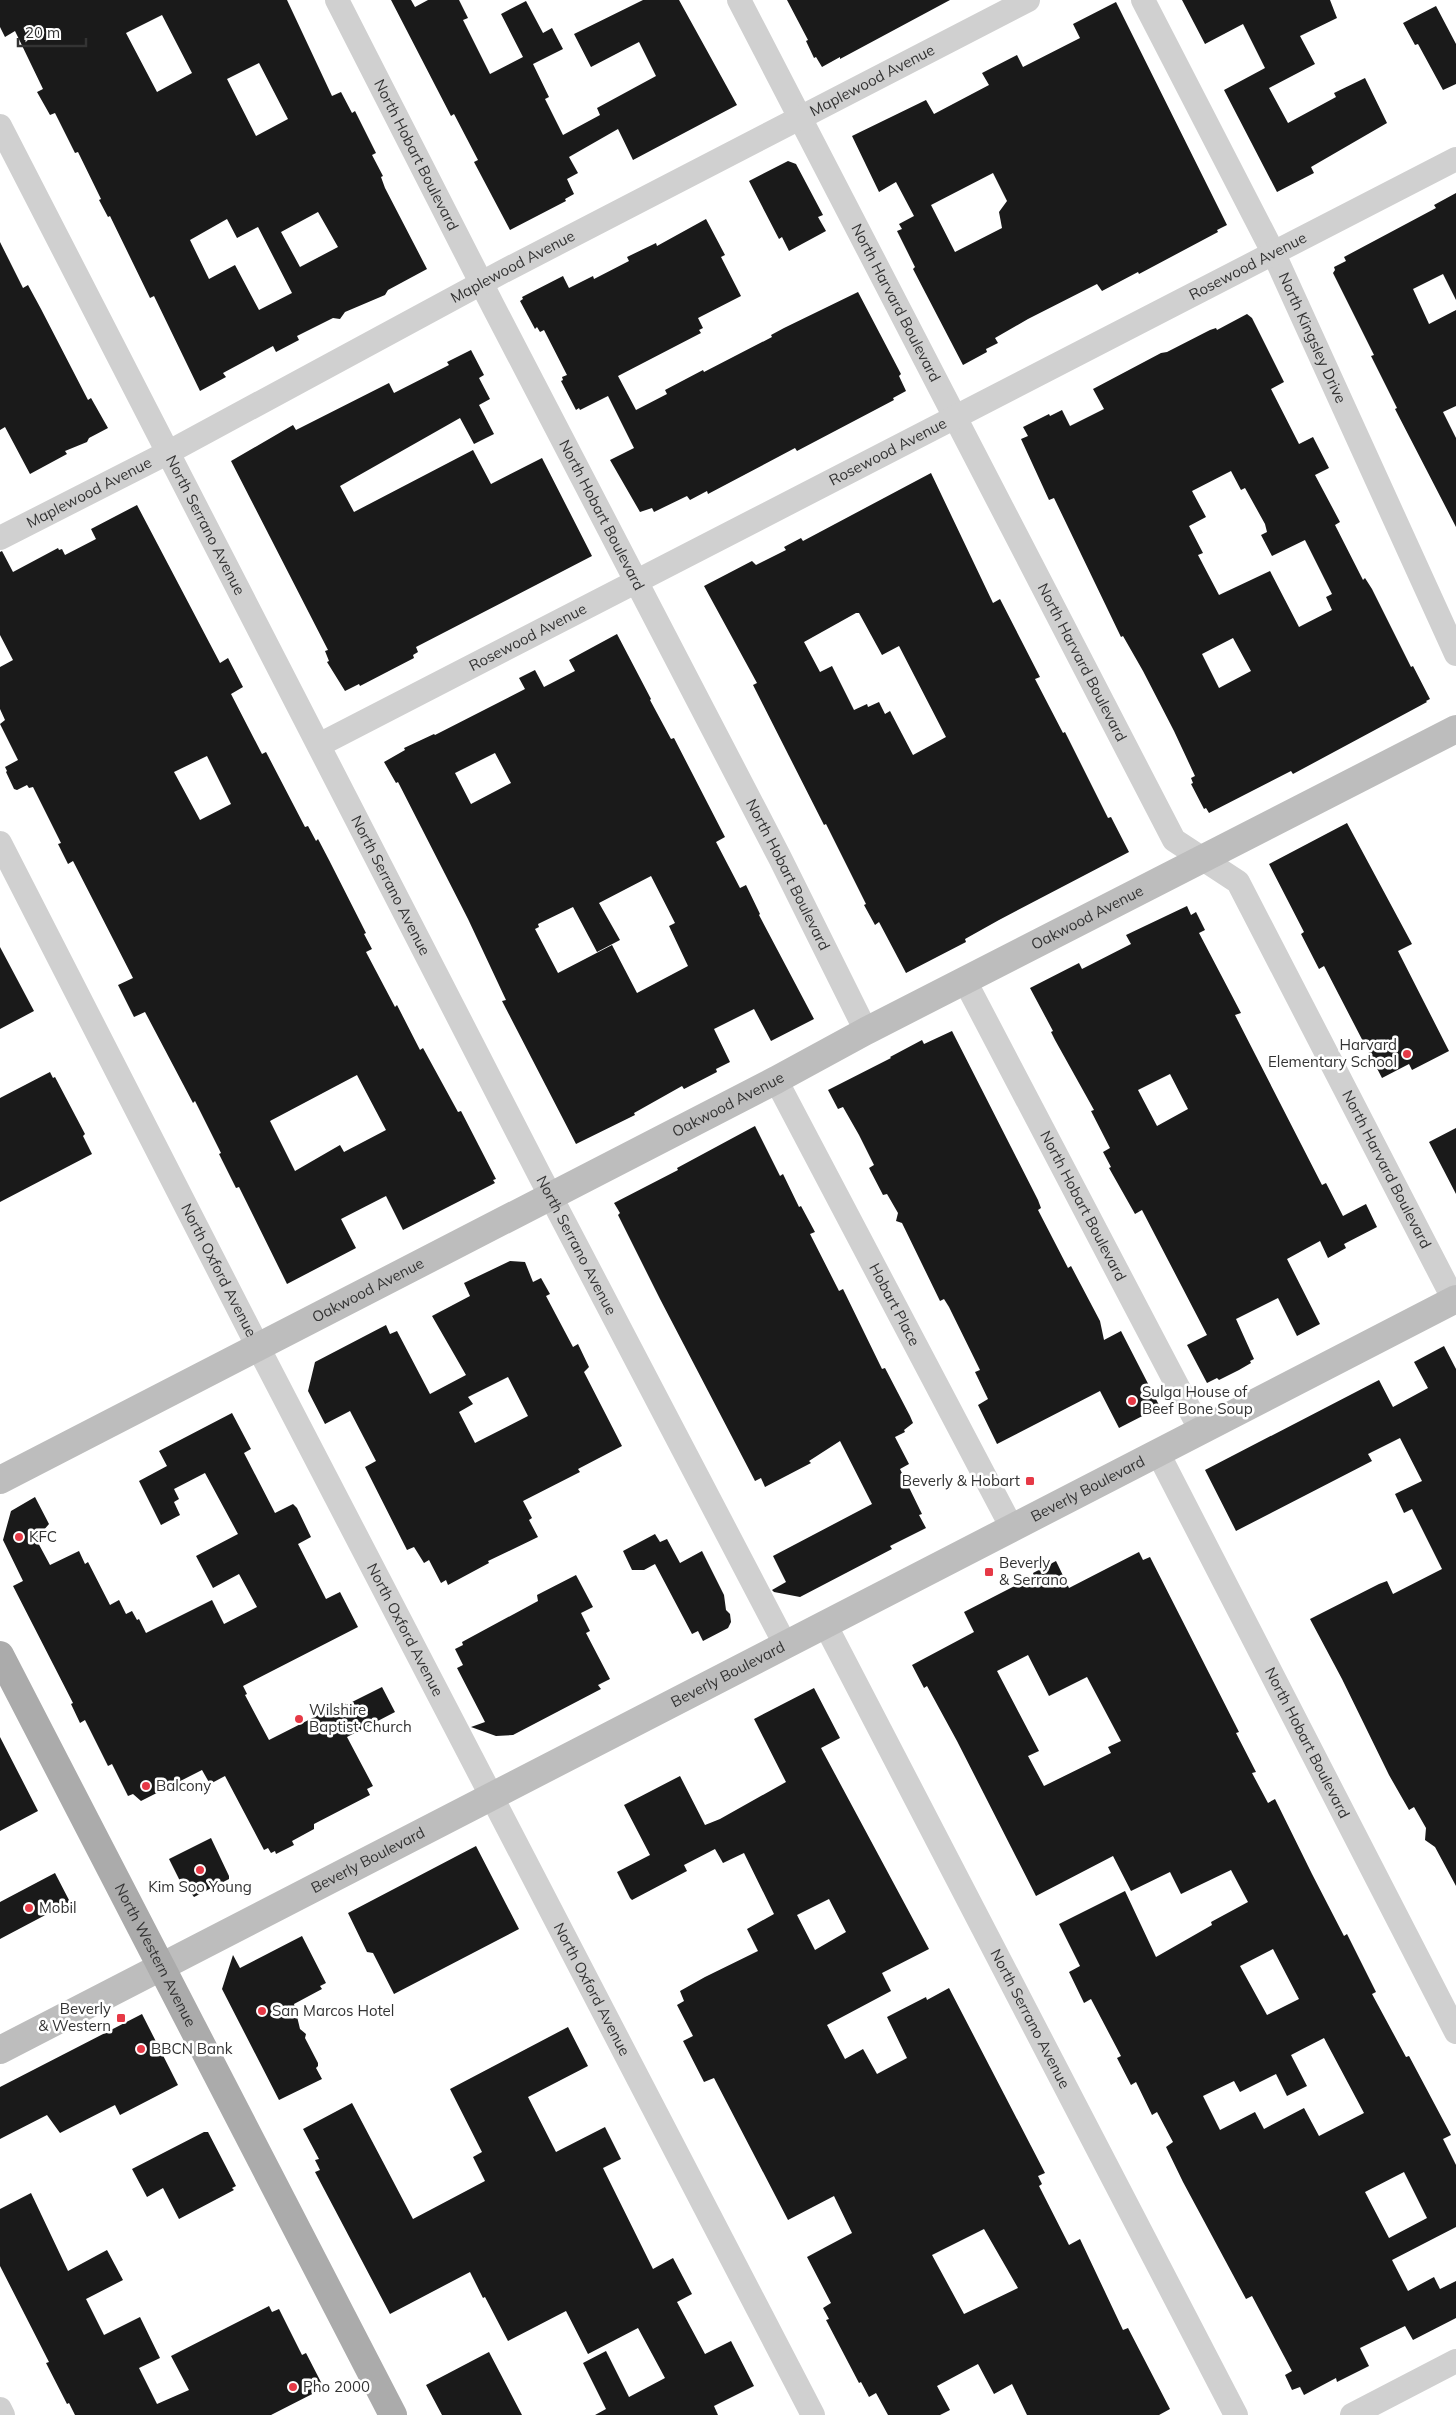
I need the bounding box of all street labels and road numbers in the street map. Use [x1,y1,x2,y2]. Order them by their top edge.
street label: Maplewood Avenue [806,40,938,120]
street label: North Hobart Boulevard [370,76,463,234]
street label: North Harvard Boulevard [847,220,945,385]
street label: Maplewood Avenue [447,226,578,307]
street label: Rosewood Avenue [1186,228,1310,304]
street label: North Kingsley Drive [1275,269,1351,406]
street label: Rosewood Avenue [826,413,950,489]
street label: North Hobart Boulevard [555,436,649,593]
street label: Maplewood Avenue [23,452,155,532]
street label: North Serrano Avenue [162,452,250,598]
street label: North Harvard Boulevard [1034,580,1131,745]
street label: Rosewood Avenue [466,599,590,675]
street label: North Hobart Boulevard [742,796,834,953]
street label: North Serrano Avenue [347,812,435,958]
street label: Oakwood Avenue [1028,881,1146,954]
street label: Oakwood Avenue [669,1068,787,1141]
street label: North Harvard Boulevard [1338,1087,1436,1251]
street label: North Hobart Boulevard [1036,1127,1131,1284]
street label: North Serrano Avenue [532,1172,621,1318]
street label: North Oxford Avenue [177,1200,261,1340]
street label: Oakwood Avenue [309,1253,427,1327]
street label: Hobart Place [865,1260,924,1349]
street label: Beverly Boulevard [1027,1451,1148,1526]
street label: North Oxford Avenue [363,1560,448,1699]
street label: Beverly Boulevard [668,1637,788,1711]
street label: North Hobart Boulevard [1261,1664,1354,1821]
street label: Beverly Boulevard [308,1823,428,1897]
street label: North Western Avenue [111,1880,201,2030]
street label: North Oxford Avenue [550,1919,635,2059]
street label: North Serrano Avenue [987,1946,1075,2092]

